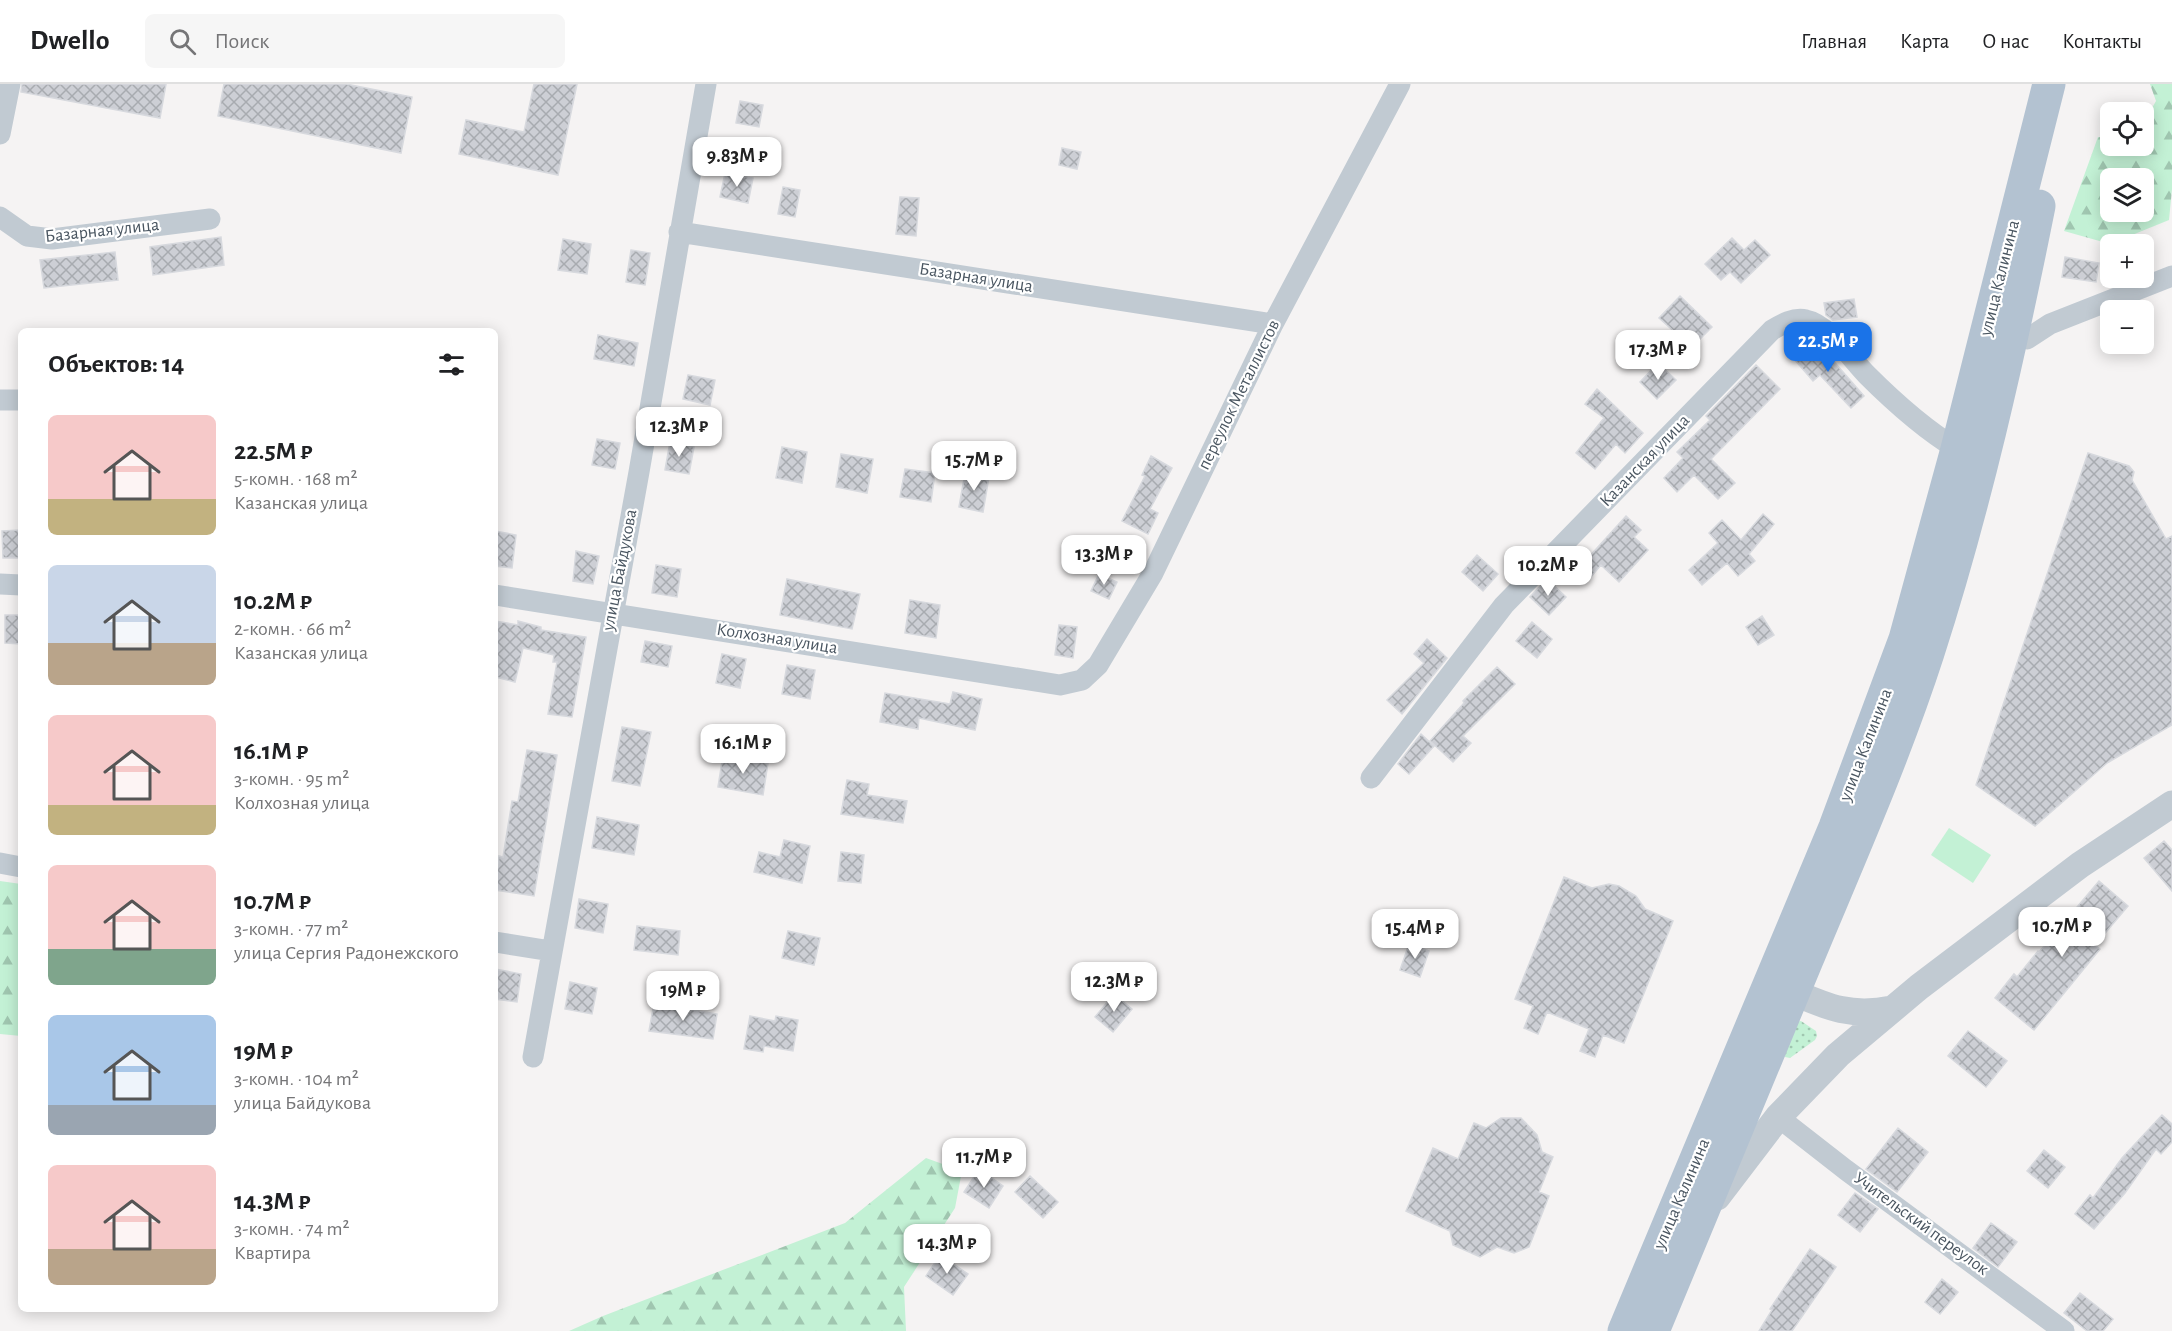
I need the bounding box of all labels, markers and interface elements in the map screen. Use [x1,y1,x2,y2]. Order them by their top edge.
search box [145,14,565,68]
icon: search [166,25,199,58]
text: Dwello [30,27,109,55]
text: Поиск [214,30,269,52]
text: Главная [1801,31,1867,52]
text: Карта [1900,31,1949,52]
text: О нас [1982,31,2029,52]
text: Контакты [2062,31,2142,52]
map controls [2100,102,2154,354]
button: locate [2100,102,2154,156]
pin: 9.83M ₽ [682,137,792,188]
text: 9.83M ₽ [706,146,768,166]
button: layers [2100,168,2154,222]
street label: Базарная улица [44,216,160,246]
street label: улица Калинина [1977,218,2023,339]
button: + [2100,234,2154,288]
street label: Базарная улица [918,260,1034,296]
button: − [2100,300,2154,354]
street label: переулок Металлистов [1195,317,1283,473]
pin: 22.5M ₽ [1773,322,1883,373]
pin: 17.3M ₽ [1603,330,1713,381]
text: 22.5M ₽ [1798,331,1858,351]
text: 17.3M ₽ [1629,339,1687,359]
icon: filters [435,348,468,381]
text: Объектов: 14 [48,351,184,377]
pin: 12.3M ₽ [624,407,734,458]
street label: Казанская улица [1597,411,1693,511]
text: 12.3M ₽ [650,416,708,436]
text: 22.5M ₽ [234,438,313,464]
icon: home [96,439,168,511]
pin: 15.7M ₽ [919,441,1029,492]
text: 15.7M ₽ [945,450,1003,470]
text: 5-комн. · 168 m² [234,469,357,489]
text: Казанская улица [234,493,368,513]
street label: улица Байдукова [599,508,641,633]
pin: 13.3M ₽ [1049,535,1159,586]
text: 13.3M ₽ [1075,544,1133,564]
pin: 10.2M ₽ [1493,546,1603,597]
text: 10.2M ₽ [1518,555,1578,575]
text: 10.2M ₽ [234,588,312,614]
icon: home [96,589,168,661]
text: 2-комн. · 66 m² [234,619,351,639]
street label: Колхозная улица [715,621,839,657]
text: Казанская улица [234,643,368,663]
street label: улица Калинина [1836,686,1896,805]
pin: 16.1M ₽ [688,724,798,775]
text: 16.1M ₽ [715,733,771,753]
text: 16.1M ₽ [234,738,308,764]
icon: home [96,739,168,811]
text: 3-комн. · 95 m² [234,769,349,789]
text: Колхозная улица [234,793,370,813]
text: 10.7M ₽ [234,888,311,914]
icon: home [96,889,168,961]
pin: 10.7M ₽ [2007,907,2117,958]
pin: 15.4M ₽ [1360,909,1470,960]
text: 10.7M ₽ [2032,916,2092,936]
text: 15.4M ₽ [1386,918,1444,938]
text: 3-комн. · 77 m² [234,919,348,939]
text: улица Сергия Радонежского [234,943,459,963]
pin: 12.3M ₽ [1059,962,1169,1013]
pin: 19M ₽ [641,971,725,1022]
text: 12.3M ₽ [1085,971,1143,991]
text: 19M ₽ [660,980,706,1000]
text: 19M ₽ [234,1038,293,1064]
icon: home [96,1039,168,1111]
text: 3-комн. · 104 m² [234,1069,359,1089]
text: улица Байдукова [234,1093,371,1113]
street label: улица Калинина [1650,1136,1713,1253]
pin: 11.7M ₽ [929,1138,1039,1189]
text: 11.7M ₽ [956,1147,1012,1167]
street label: Учительский переулок [1850,1169,1992,1279]
text: 14.3M ₽ [234,1188,310,1214]
icon: home [96,1189,168,1261]
text: 3-комн. · 74 m² [234,1219,350,1239]
pin: 14.3M ₽ [892,1224,1002,1275]
text: 14.3M ₽ [918,1233,976,1253]
text: Квартира [234,1243,311,1263]

